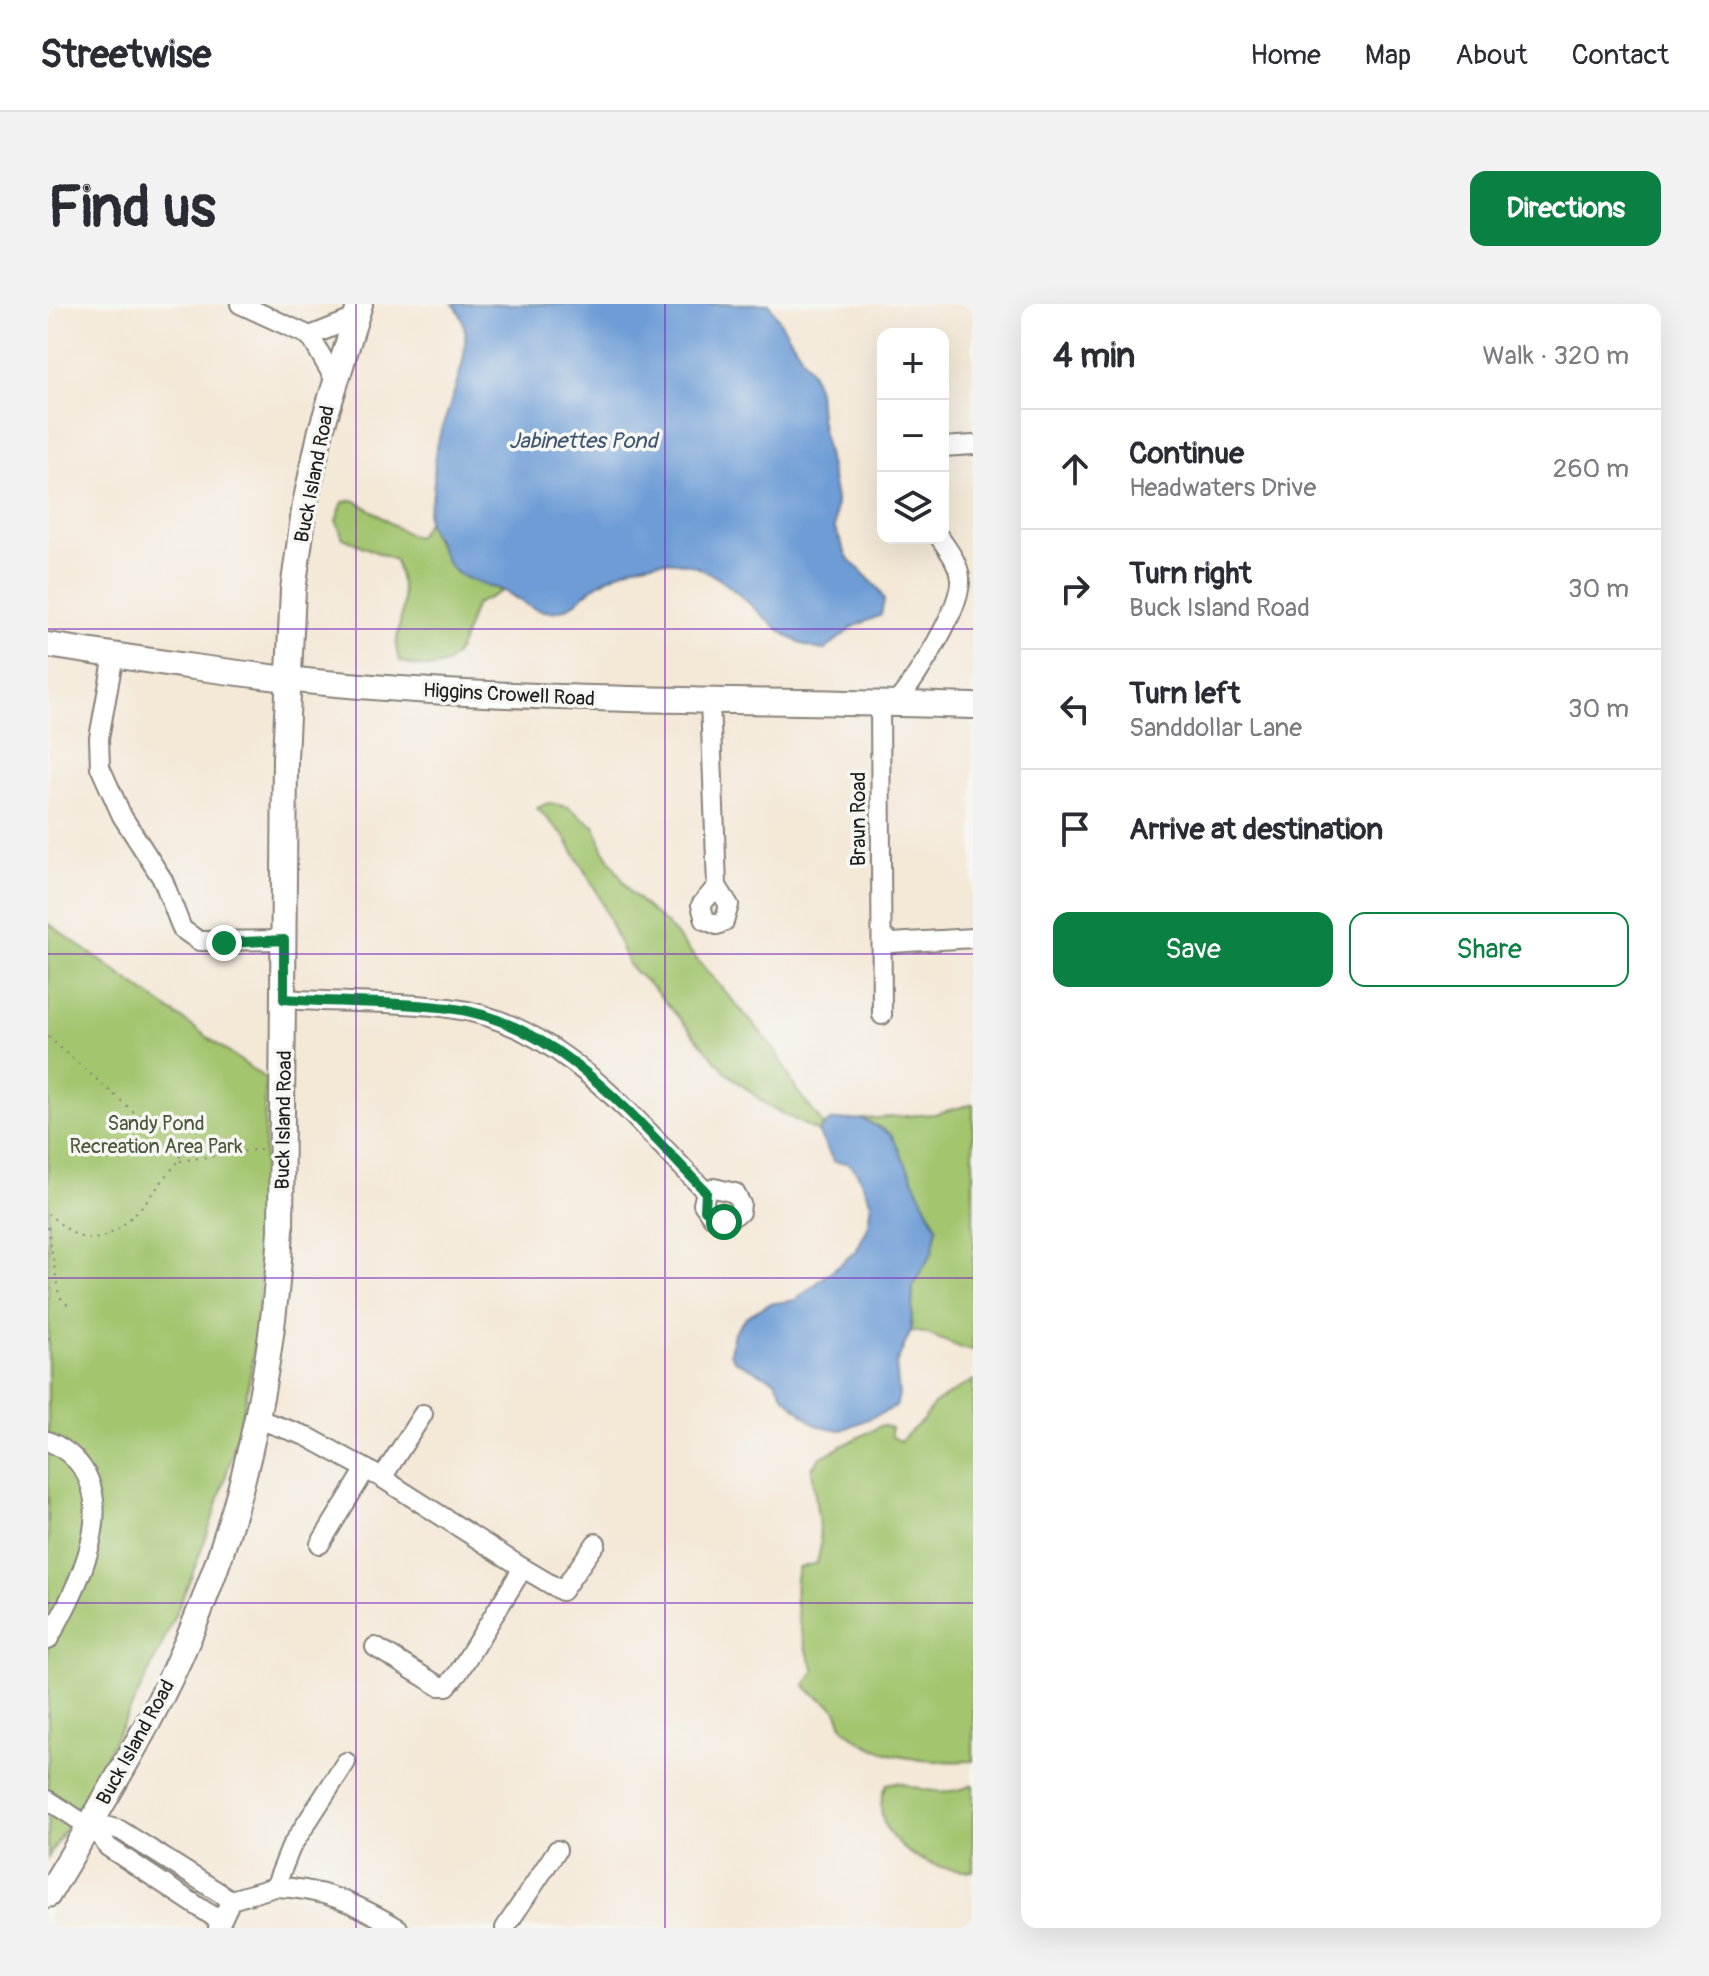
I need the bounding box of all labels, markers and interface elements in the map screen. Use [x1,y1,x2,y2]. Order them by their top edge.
text: Streetwise [40,31,211,79]
text: Home [1250,38,1321,73]
text: Map [1365,38,1411,73]
text: About [1455,38,1528,73]
text: Contact [1572,38,1669,73]
button: Directions [1470,171,1661,246]
text: Find us [48,174,216,243]
map controls [877,328,949,544]
button: + [877,328,949,400]
text: 4 min [1053,335,1135,378]
text: Walk · 320 m [1482,340,1629,372]
button: − [877,400,949,472]
street label: Buck Island Road [289,403,340,545]
water label: Jabinettes Pond [509,427,661,455]
text: Continue [1129,435,1244,472]
icon: ahead [1053,447,1097,491]
text: 260 m [1553,453,1629,485]
button: layers [877,472,949,544]
text: Headwaters Drive [1129,472,1316,504]
text: Turn right [1129,555,1252,592]
icon: right [1053,567,1097,611]
text: 30 m [1568,573,1629,605]
text: Buck Island Road [1129,592,1310,624]
text: Turn left [1129,675,1240,712]
street label: Higgins Crowell Road [422,678,596,711]
icon: left [1053,687,1097,731]
text: 30 m [1568,693,1629,725]
text: Sanddollar Lane [1129,712,1302,744]
street label: Braun Road [846,772,871,866]
icon: arrive [1053,807,1097,851]
text: Arrive at destination [1129,811,1383,848]
button: Save [1053,912,1333,987]
button: Share [1349,912,1629,987]
route end [206,925,242,961]
street label: Buck Island Road [270,1050,297,1190]
park label: Sandy Pond Recreation Area Park [70,1111,243,1159]
route start [706,1204,742,1240]
street label: Buck Island Road [91,1675,180,1809]

